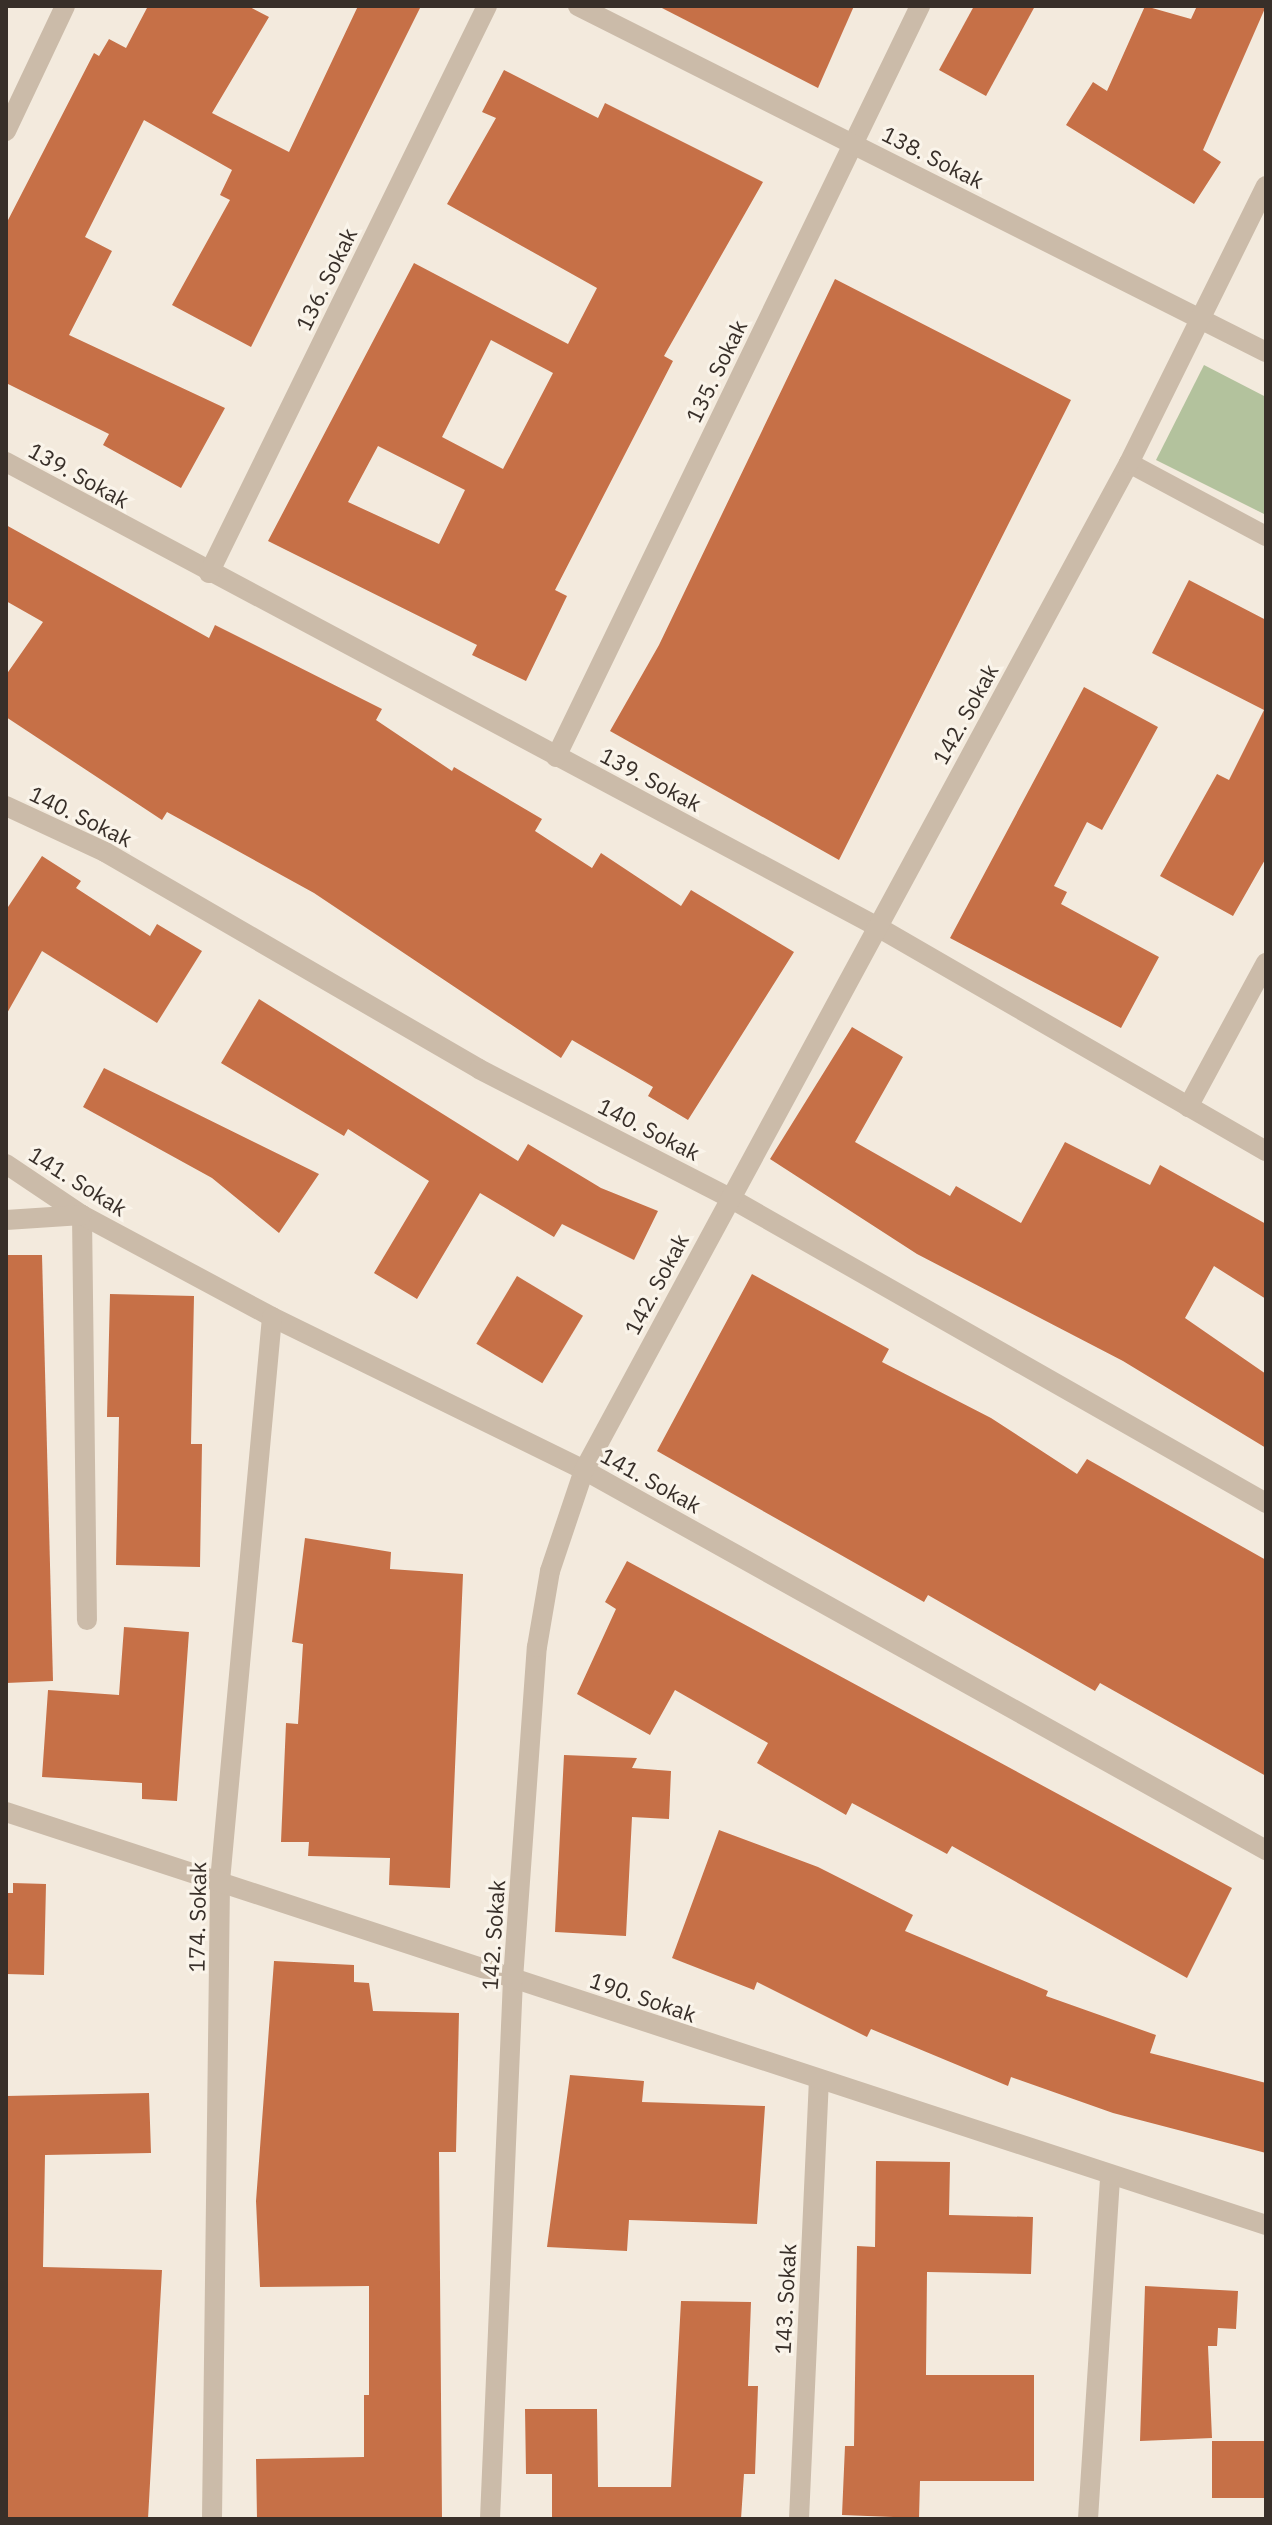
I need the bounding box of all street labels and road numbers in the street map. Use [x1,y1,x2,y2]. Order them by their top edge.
street label: 138. Sokak [878,120,988,194]
street label: 136. Sokak [290,223,362,335]
street label: 135. Sokak [680,315,752,427]
street label: 139. Sokak [24,437,134,513]
street label: 142. Sokak [927,659,1003,769]
street label: 139. Sokak [596,741,706,817]
street label: 140. Sokak [25,780,137,852]
street label: 140. Sokak [594,1092,704,1166]
street label: 141. Sokak [24,1140,132,1222]
street label: 142. Sokak [618,1229,694,1339]
street label: 141. Sokak [596,1442,706,1518]
street label: 174. Sokak [183,1861,211,1973]
street label: 142. Sokak [476,1879,510,1991]
street label: 190. Sokak [586,1966,700,2028]
street label: 143. Sokak [769,2243,801,2355]

